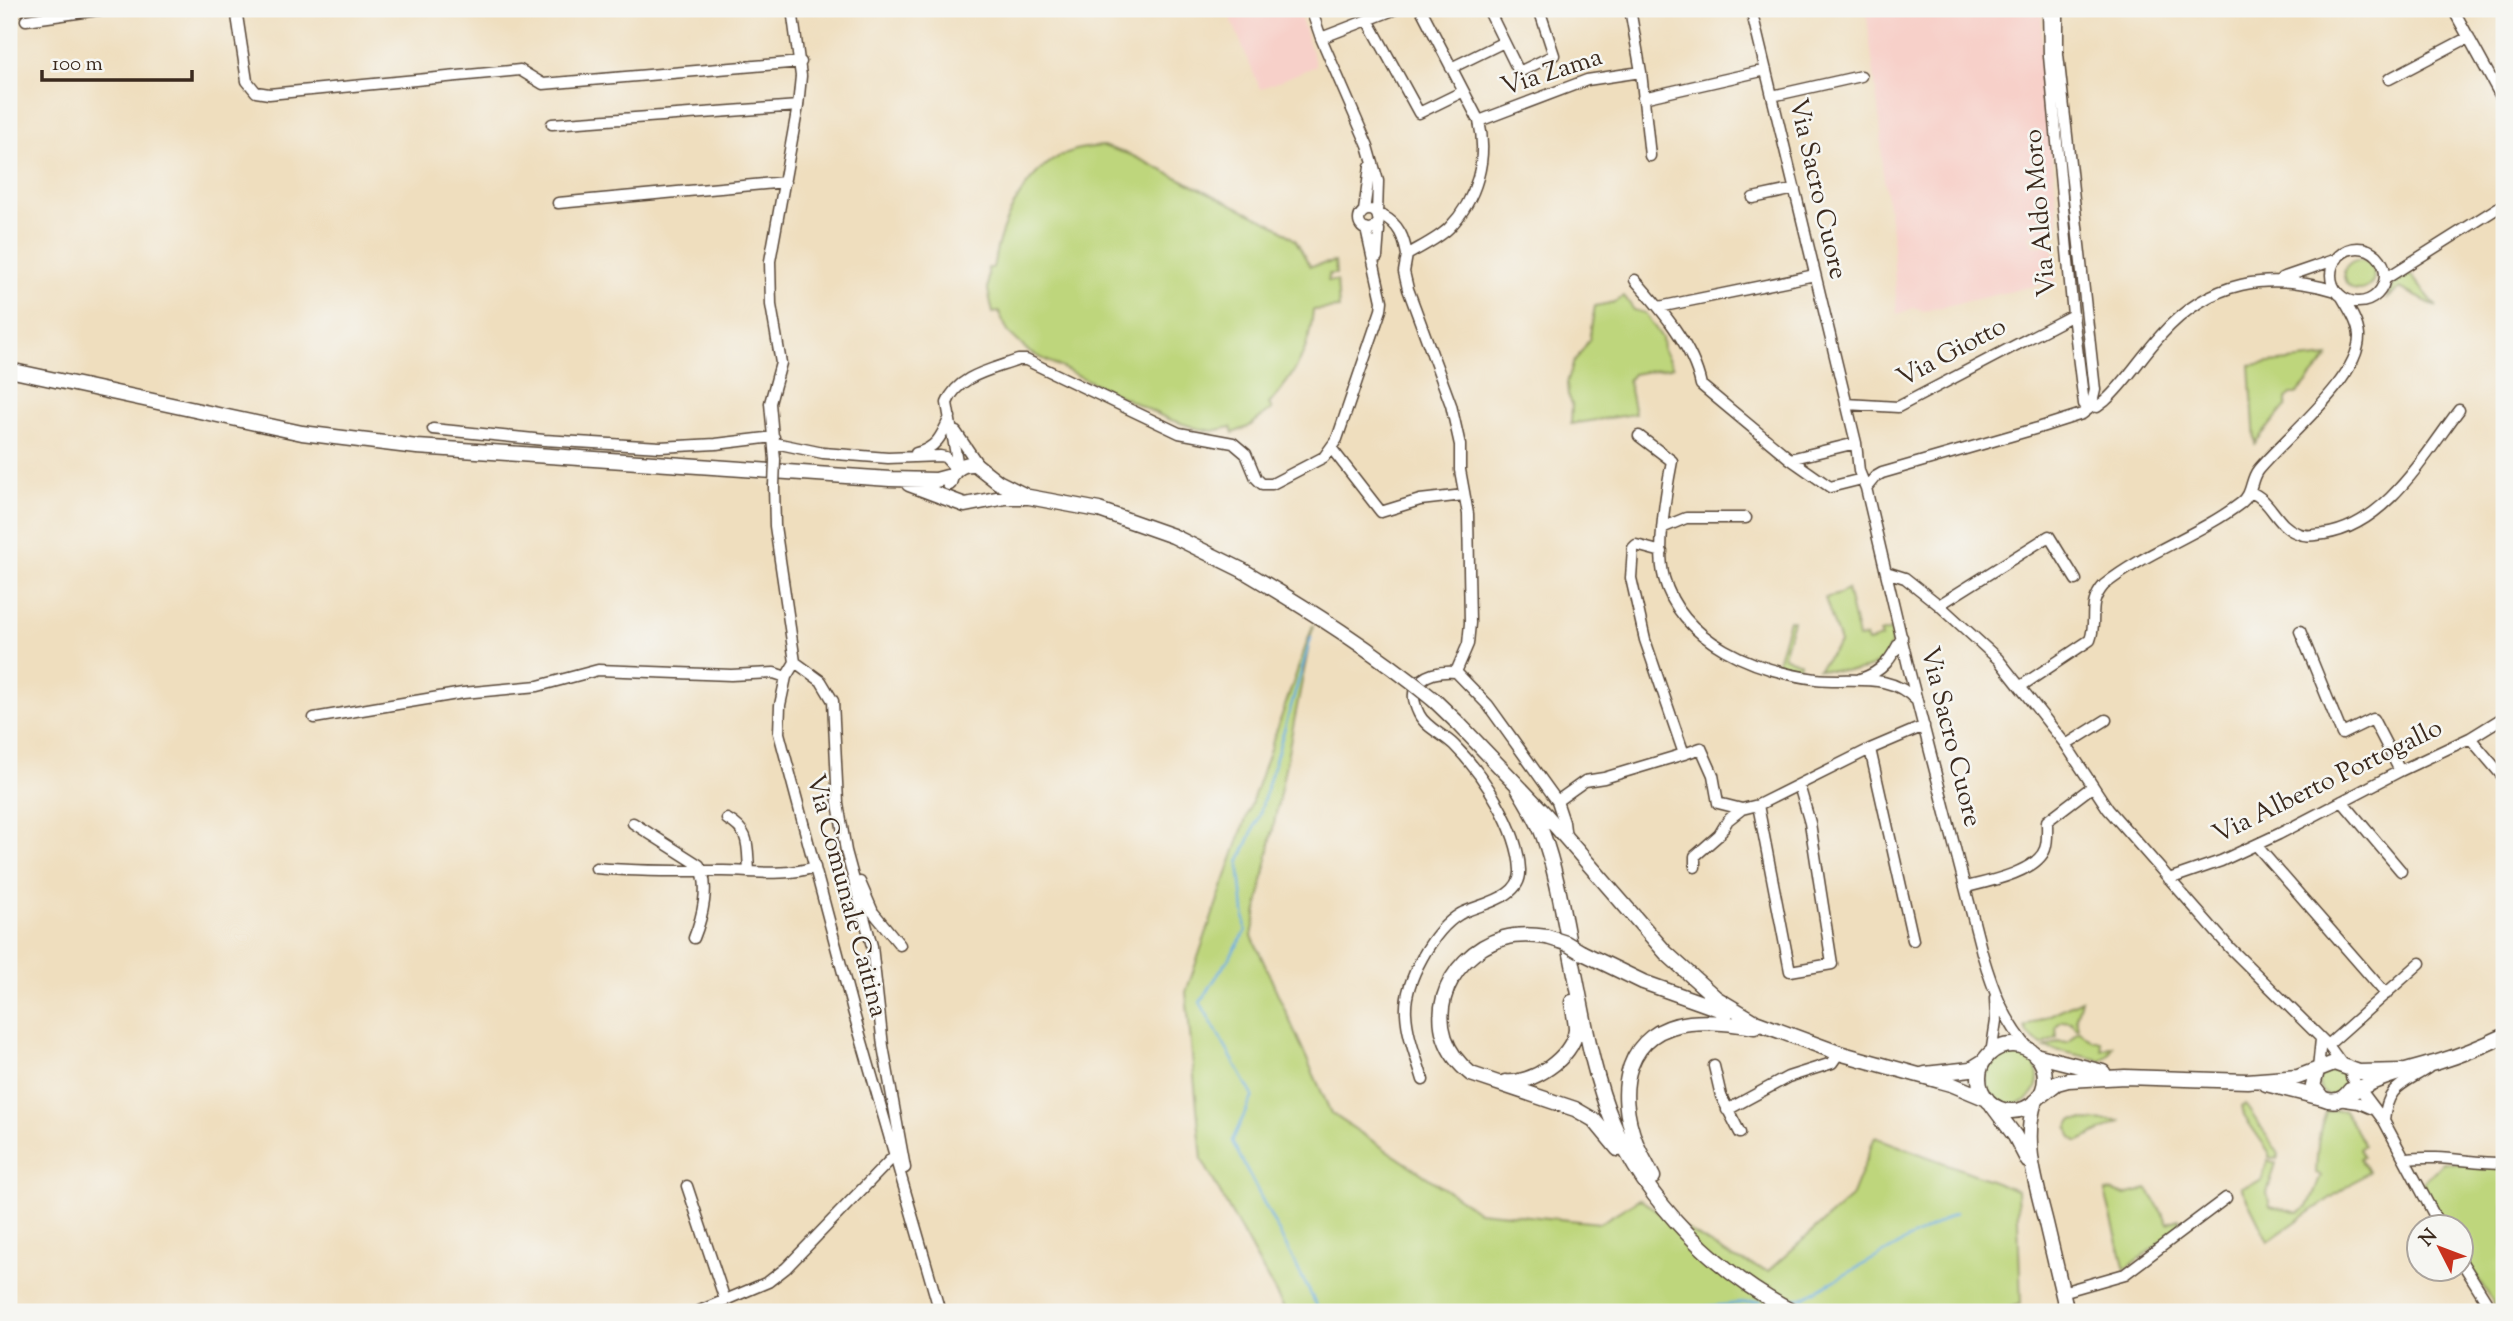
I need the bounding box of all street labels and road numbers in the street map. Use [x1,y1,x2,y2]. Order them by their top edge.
street label: Via Zama [1497,39,1607,107]
street label: Via Sacro Cuore [1778,95,1856,283]
street label: Via Aldo Moro [2015,128,2067,298]
street label: Via Giotto [1891,309,2013,397]
street label: Via Sacro Cuore [1910,643,1990,831]
street label: Via Alberto Portogallo [2207,710,2449,854]
street label: Via Comunale Caitina [796,770,896,1022]

